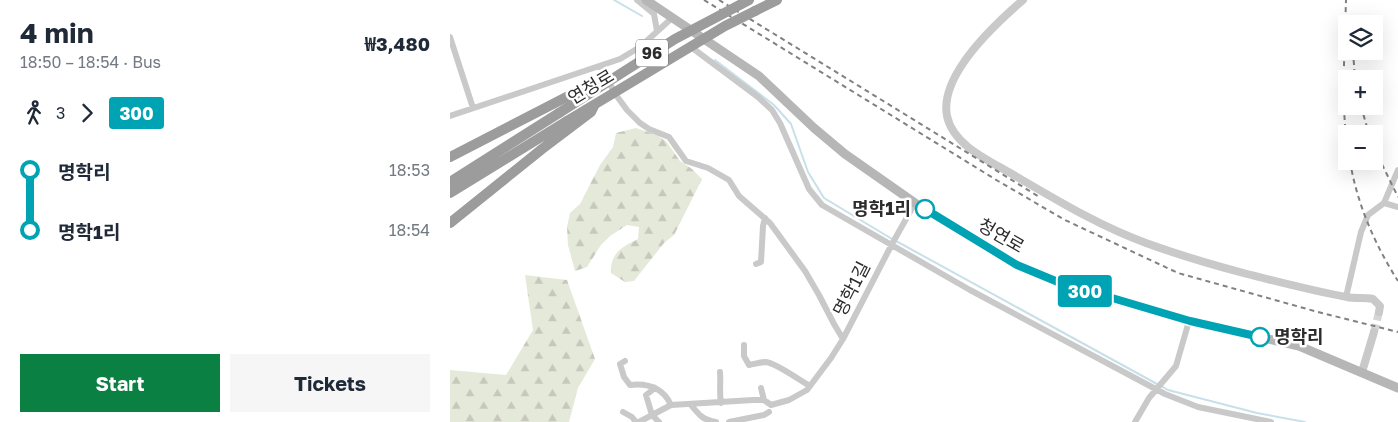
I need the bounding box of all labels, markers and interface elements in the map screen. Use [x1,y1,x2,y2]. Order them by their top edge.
map controls [1338,15,1383,170]
button: layers [1338,15,1383,60]
text: 4 min [20,16,94,49]
text: ₩3,480 [365,32,430,55]
road number: 96 [636,40,668,66]
text: 18:50 – 18:54 · Bus [20,52,161,72]
street label: 연청로 [564,64,617,108]
button: + [1338,70,1383,115]
icon: walk [20,99,48,127]
icon: forward [73,99,101,127]
text: 300 [119,102,154,124]
text: 3 [56,103,65,123]
button: − [1338,125,1383,170]
text: 명학리 [58,160,110,183]
text: 18:53 [389,160,430,180]
place label: 명학1리 [852,197,911,219]
marker: 명학1리 [915,199,935,219]
street label: 청연로 [974,213,1029,257]
text: 명학1리 [58,220,120,243]
text: 18:54 [389,220,430,240]
street label: 명학1길 [828,258,874,320]
line badge: 300 [1056,275,1114,307]
text: 300 [1068,280,1102,302]
place label: 명학리 [1274,325,1324,347]
marker: 명학리 [1250,327,1270,347]
button: Start [20,354,220,412]
button: Tickets [230,354,430,412]

